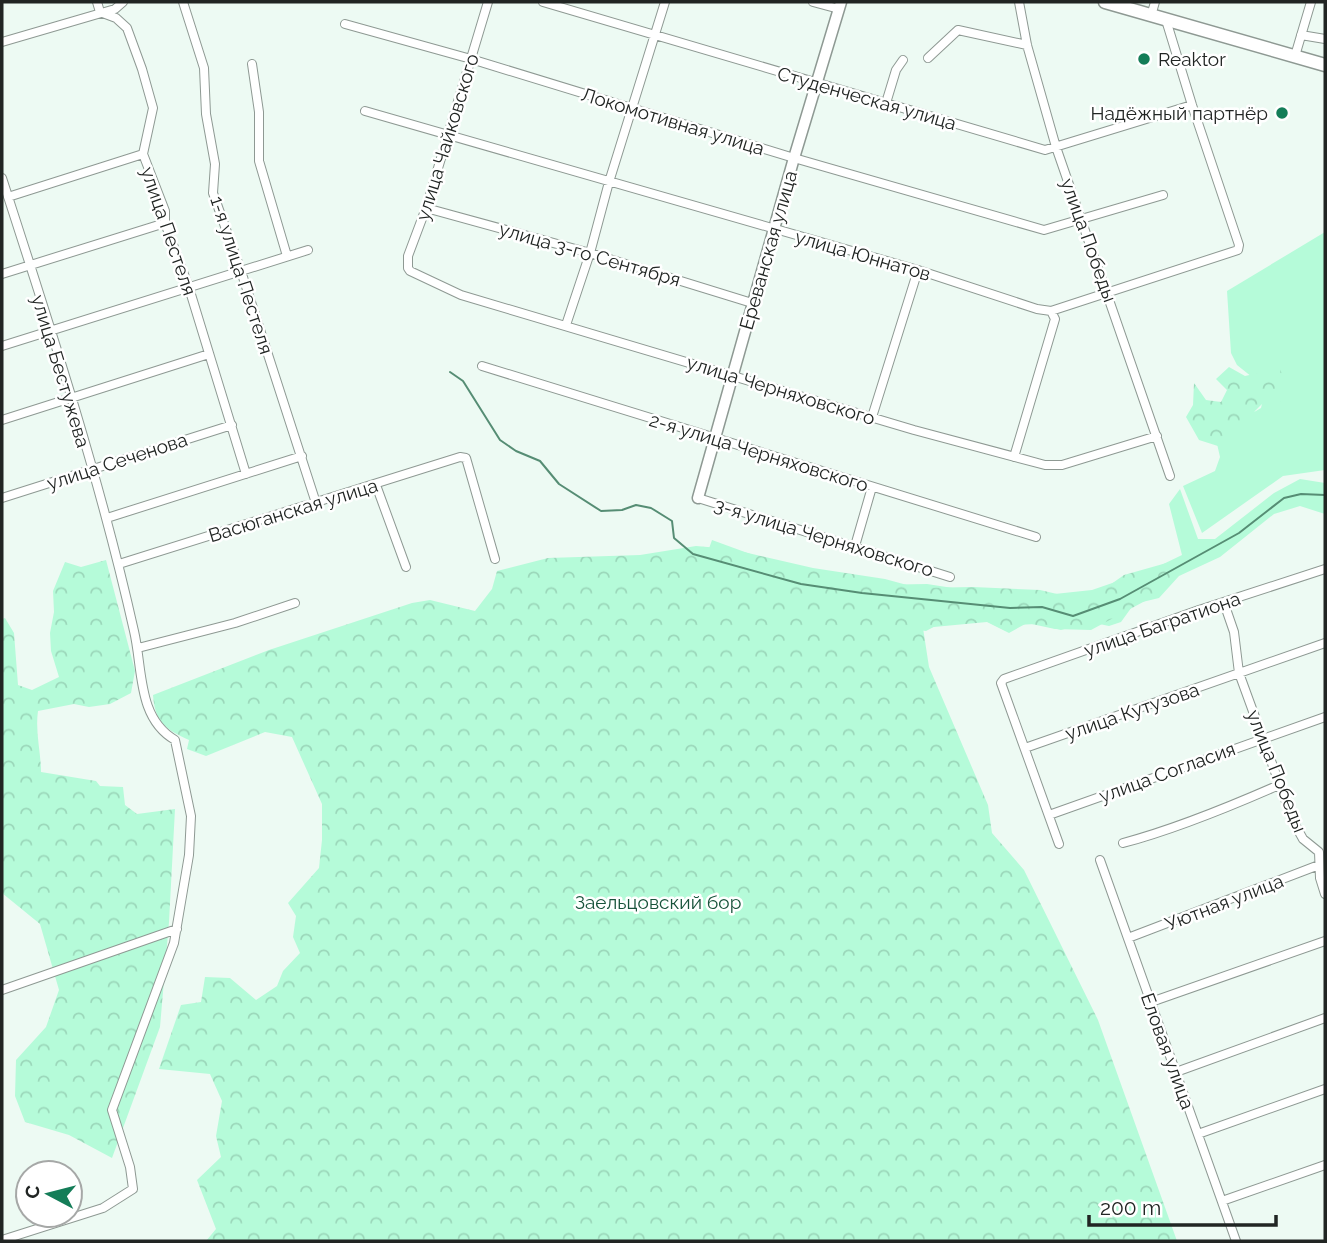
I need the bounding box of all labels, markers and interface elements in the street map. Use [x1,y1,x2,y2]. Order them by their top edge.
place label: Reaktor [1158,48,1226,70]
street label: улица Чайковского [411,51,483,223]
marker: Reaktor [1136,51,1152,67]
street label: Студенческая улица [775,62,959,134]
street label: Локомотивная улица [579,83,767,159]
place label: Надёжный партнёр [1091,102,1268,124]
marker: Надёжный партнёр [1274,105,1290,121]
street label: улица Пестеля [137,164,201,298]
street label: Ереванская улица [735,168,801,332]
street label: улица Победы [1056,175,1122,305]
street label: 1-я улица Пестеля [206,193,278,357]
street label: улица 3-го Сентября [497,218,683,290]
street label: улица Юннатов [793,225,933,285]
street label: улица Бестужева [27,292,95,450]
street label: улица Черняховского [684,351,878,429]
street label: 2-я улица Черняховского [647,408,871,496]
street label: улица Сеченова [44,428,190,494]
street label: Васюганская улица [206,474,380,546]
street label: 3-я улица Черняховского [712,493,936,581]
street label: улица Багратиона [1081,587,1243,661]
street label: улица Кутузова [1062,678,1202,744]
street label: улица Победы [1242,707,1312,835]
street label: улица Согласия [1096,737,1238,807]
street label: Уютная улица [1162,869,1286,935]
park label: Заельцовский бор [575,891,741,913]
street label: Еловая улица [1137,990,1199,1112]
north arrow [14,1159,84,1229]
text: С [20,1184,44,1200]
scale bar [1089,1184,1276,1228]
text: 200 m [1100,1195,1161,1220]

